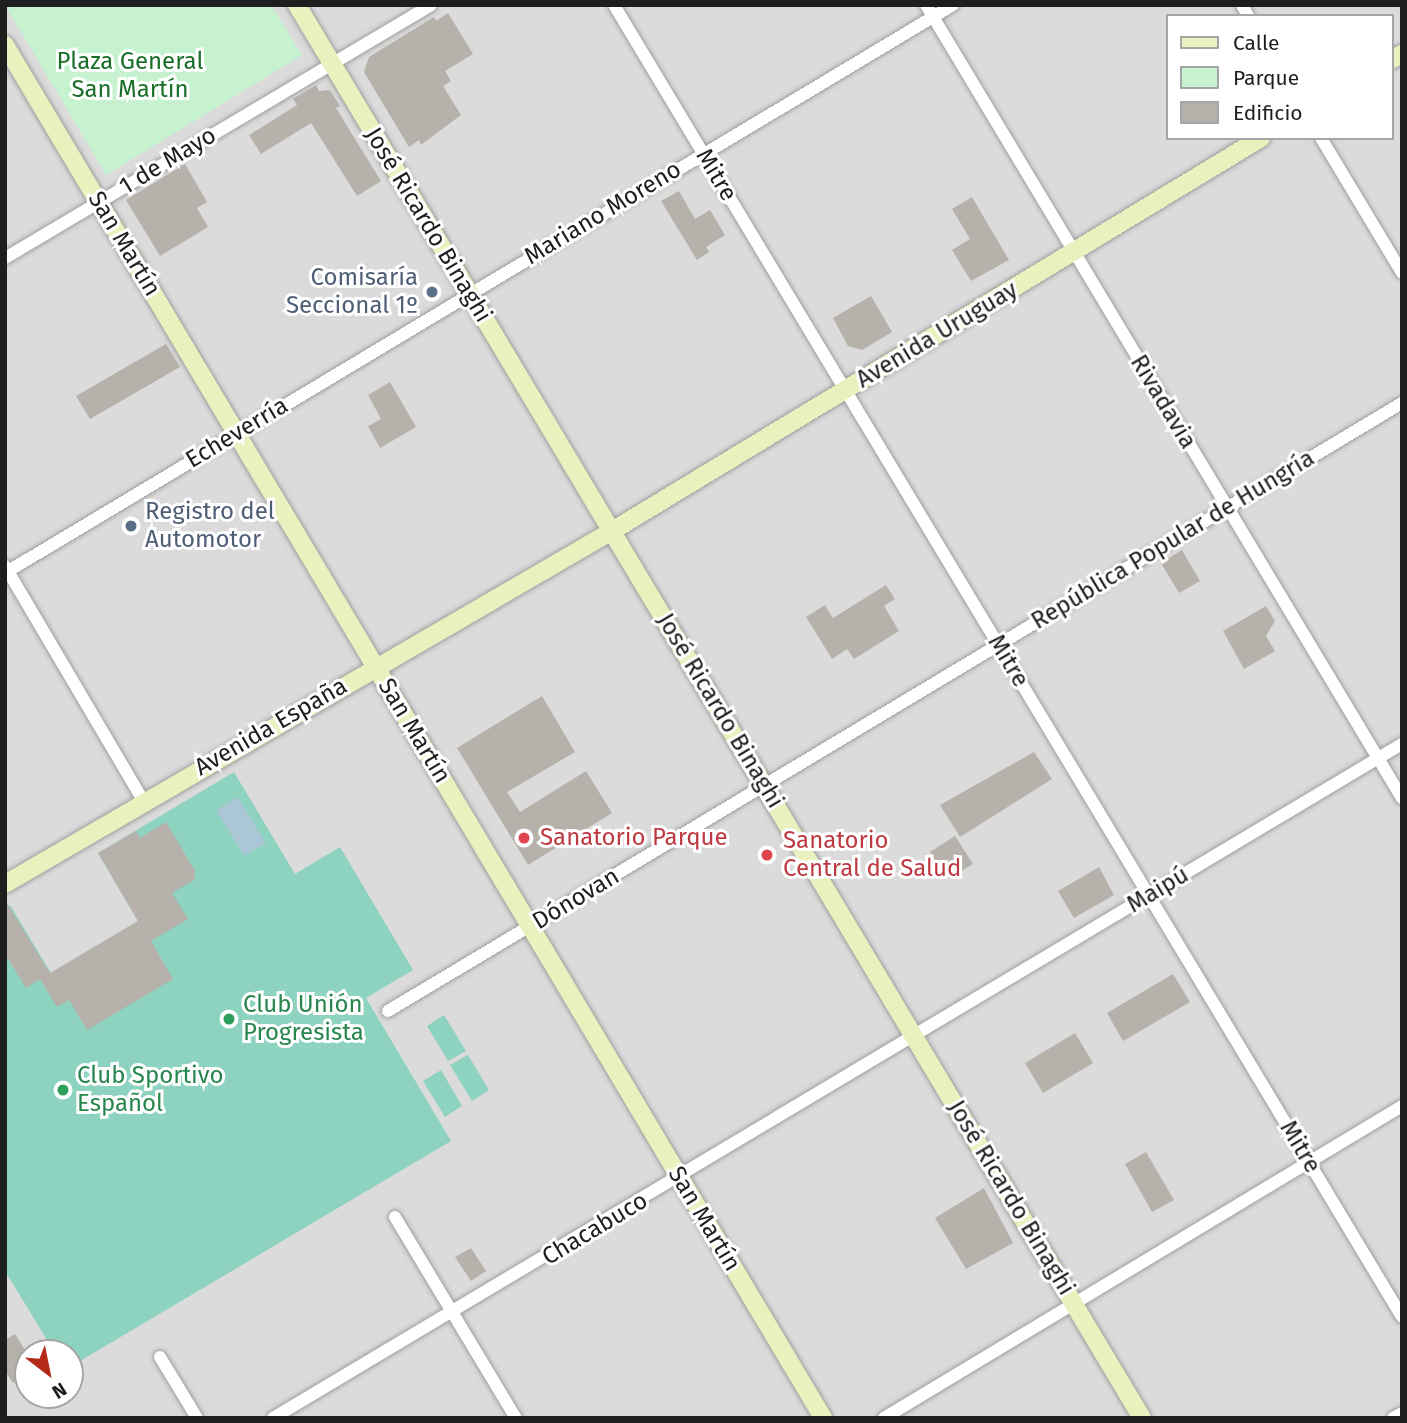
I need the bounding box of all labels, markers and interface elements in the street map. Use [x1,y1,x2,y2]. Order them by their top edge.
legend [1166,14,1393,140]
text: Calle [1233,30,1279,56]
park label: Plaza General San Martín [57,48,203,104]
text: Parque [1233,65,1299,91]
text: Edificio [1233,100,1303,126]
street label: 1 de Mayo [114,121,222,201]
street label: José Ricardo Binaghi [358,122,498,328]
street label: Mitre [689,144,743,206]
street label: Mariano Moreno [519,155,687,271]
street label: San Martín [82,186,166,302]
place label: Comisaría Seccional 1º [286,264,418,320]
street label: Avenida Uruguay [851,276,1023,394]
marker: Comisaría Seccional 1º [424,284,440,300]
street label: Rivadavia [1124,350,1202,454]
street label: Echeverría [181,391,293,475]
street label: República Popular de Hungría [1026,444,1320,636]
place label: Registro del Automotor [145,498,275,554]
marker: Registro del Automotor [123,518,139,534]
street label: José Ricardo Binaghi [650,608,790,814]
street label: Mitre [981,630,1035,692]
street label: Avenida España [190,672,352,782]
street label: San Martín [372,673,456,789]
place label: Sanatorio Parque [540,824,728,852]
place label: Sanatorio Central de Salud [783,827,961,883]
marker: Sanatorio Parque [514,828,534,848]
marker: Sanatorio Central de Salud [757,845,777,865]
street label: Maipú [1122,860,1194,920]
street label: Dónovan [527,862,625,936]
place label: Club Unión Progresista [243,991,364,1047]
marker: Club Unión Progresista [221,1011,237,1027]
place label: Club Sportivo Español [77,1062,224,1118]
marker: Club Sportivo Español [55,1082,71,1098]
street label: José Ricardo Binaghi [941,1095,1081,1301]
street label: Mitre [1273,1116,1327,1178]
street label: San Martín [662,1161,746,1277]
street label: Chacabuco [537,1186,653,1272]
north arrow [14,1339,84,1409]
text: N [48,1377,71,1404]

